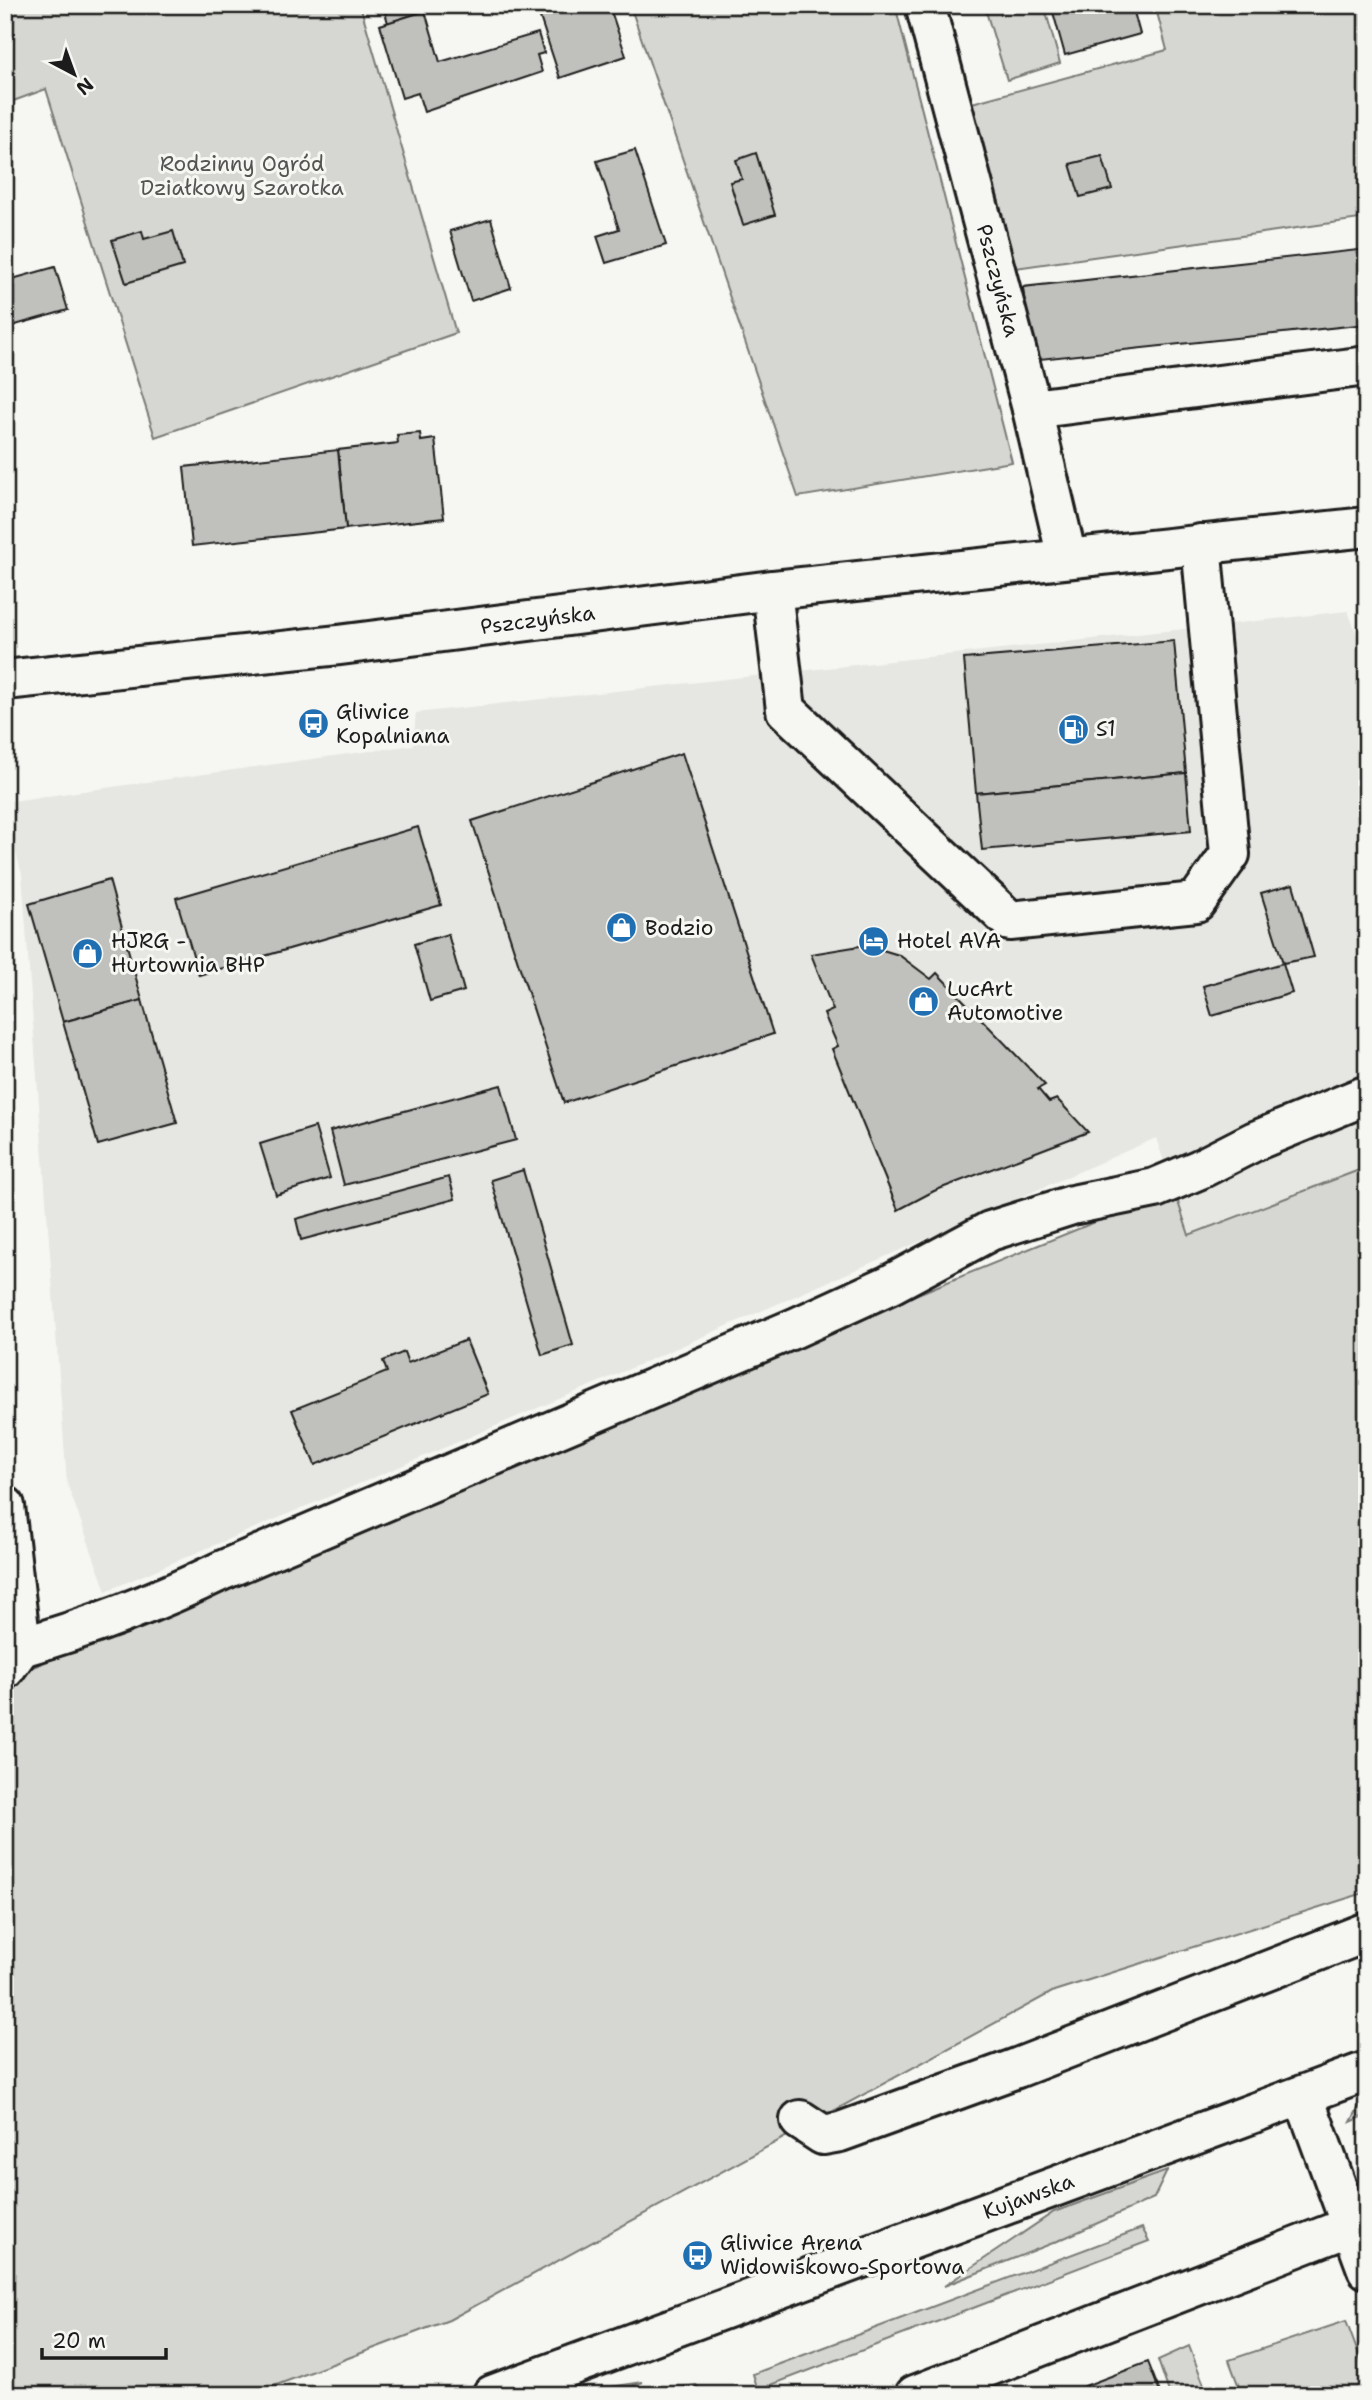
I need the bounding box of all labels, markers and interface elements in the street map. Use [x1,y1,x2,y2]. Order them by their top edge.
north arrow [38,38,108,108]
text: N [71,72,99,101]
park label: Rodzinny Ogród Działkowy Szarotka [140,150,344,202]
street label: Pszczyńska [970,221,1026,340]
street label: Pszczyńska [479,599,597,641]
place label: Gliwice Kopalniana [336,698,450,750]
bus stop icon: Gliwice Kopalniana [296,707,330,741]
fuel station icon: S1 [1056,712,1090,746]
place label: S1 [1096,715,1116,743]
shop icon: Bodzio [605,911,639,945]
place label: Bodzio [645,914,713,942]
hotel icon: Hotel AVA [857,924,891,958]
place label: HJRG - Hurtownia BHP [111,927,265,979]
place label: Hotel AVA [897,927,1001,955]
shop icon: HJRG - Hurtownia BHP [71,936,105,970]
place label: LucArt Automotive [947,975,1063,1027]
shop icon: LucArt Automotive [907,984,941,1018]
street label: Kujawska [979,2167,1078,2226]
place label: Gliwice Arena Widowiskowo-Sportowa [720,2229,964,2281]
bus stop icon: Gliwice Arena Widowiskowo-Sportowa [680,2238,714,2272]
scale bar [42,2316,166,2360]
text: 20 m [52,2327,106,2355]

